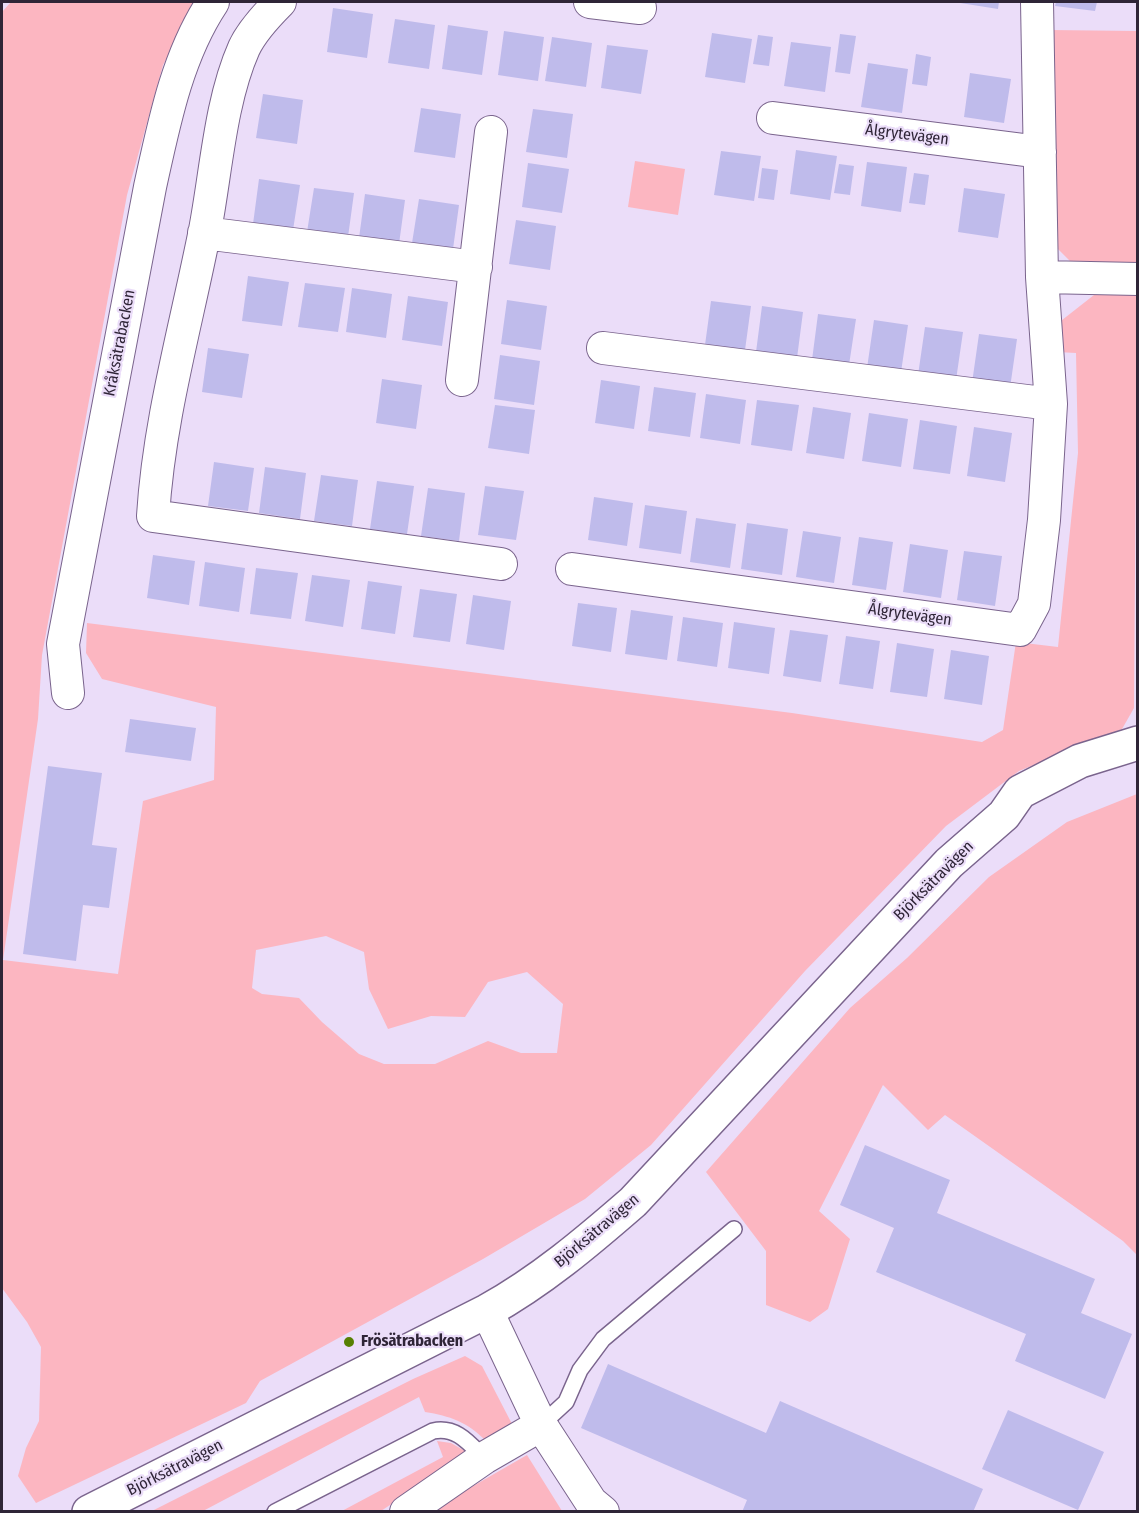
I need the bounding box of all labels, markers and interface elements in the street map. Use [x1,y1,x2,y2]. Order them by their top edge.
street label: Ålgrytevägen [864,120,950,150]
street label: Kråksätrabacken [100,288,140,398]
street label: Ålgrytevägen [867,600,953,630]
street label: Björksätravägen [890,837,978,925]
street label: Björksätravägen [551,1190,643,1272]
place label: Frösätrabacken [361,1332,463,1352]
marker: Frösätrabacken [342,1335,356,1349]
street label: Björksätravägen [124,1436,226,1500]

